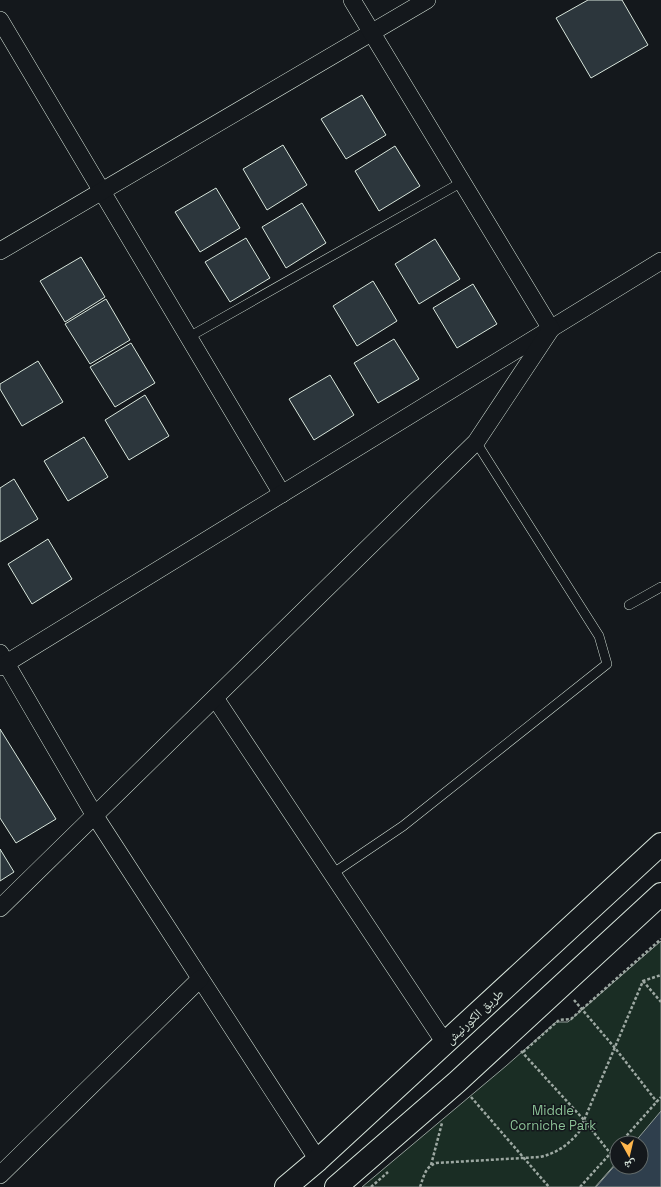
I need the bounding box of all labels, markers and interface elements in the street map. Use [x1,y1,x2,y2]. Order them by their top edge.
street label: طريق الكورنيش [441,985,507,1048]
park label: Middle Corniche Park [510,1102,596,1134]
north arrow [609,1135,649,1175]
text: ش [623,1156,637,1173]

